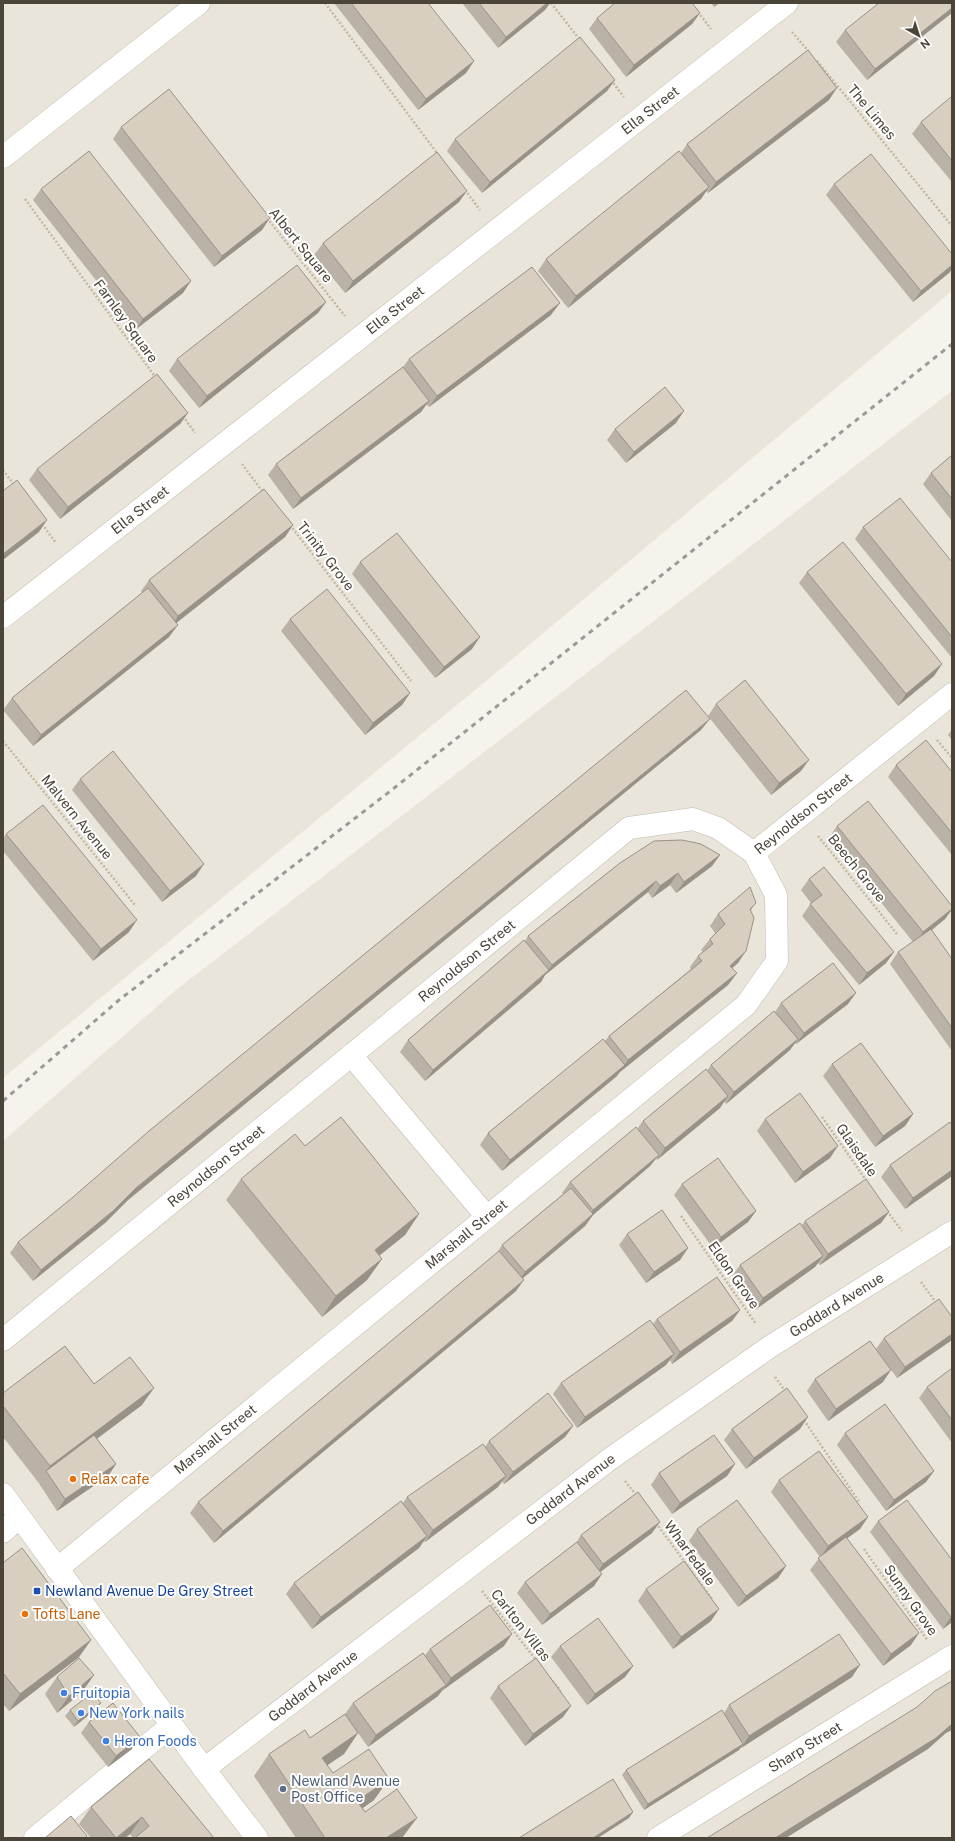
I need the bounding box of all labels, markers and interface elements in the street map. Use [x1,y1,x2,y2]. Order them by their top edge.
north arrow [899,16,939,56]
text: N [918,36,932,51]
street label: The Limes [845,81,899,143]
street label: Ella Street [618,83,682,138]
street label: Albert Square [266,204,336,286]
street label: Farnley Square [90,276,162,366]
street label: Ella Street [363,282,427,337]
street label: Ella Street [108,482,172,537]
street label: Trinity Grove [294,518,358,594]
street label: Reynoldson Street [751,770,855,857]
street label: Malvern Avenue [38,772,116,862]
street label: Beech Grove [825,831,889,905]
street label: Reynoldson Street [415,917,518,1005]
street label: Glaisdale [833,1121,881,1179]
street label: Reynoldson Street [164,1122,267,1210]
street label: Marshall Street [422,1196,510,1272]
street label: Eldon Grove [705,1238,763,1312]
street label: Goddard Avenue [787,1269,887,1340]
street label: Marshall Street [171,1401,259,1477]
street label: Goddard Avenue [523,1450,618,1528]
place label: Relax cafe [81,1471,150,1487]
marker: Relax cafe [68,1474,78,1484]
street label: Wharfedale [661,1518,719,1589]
street label: Sunny Grove [881,1562,941,1638]
place label: Newland Avenue De Grey Street [45,1583,254,1599]
marker: Newland Avenue De Grey Street [32,1586,42,1596]
street label: Carlton Villas [488,1586,554,1664]
place label: Tofts Lane [33,1606,101,1622]
marker: Tofts Lane [20,1609,30,1619]
street label: Goddard Avenue [265,1647,361,1725]
place label: Fruitopia [72,1685,130,1701]
marker: Fruitopia [59,1688,69,1698]
place label: New York nails [89,1705,184,1721]
marker: New York nails [76,1708,86,1718]
street label: Sharp Street [765,1718,845,1776]
place label: Heron Foods [114,1733,197,1749]
marker: Heron Foods [101,1736,111,1746]
place label: Newland Avenue Post Office [291,1773,400,1805]
marker: Newland Avenue Post Office [278,1784,288,1794]

